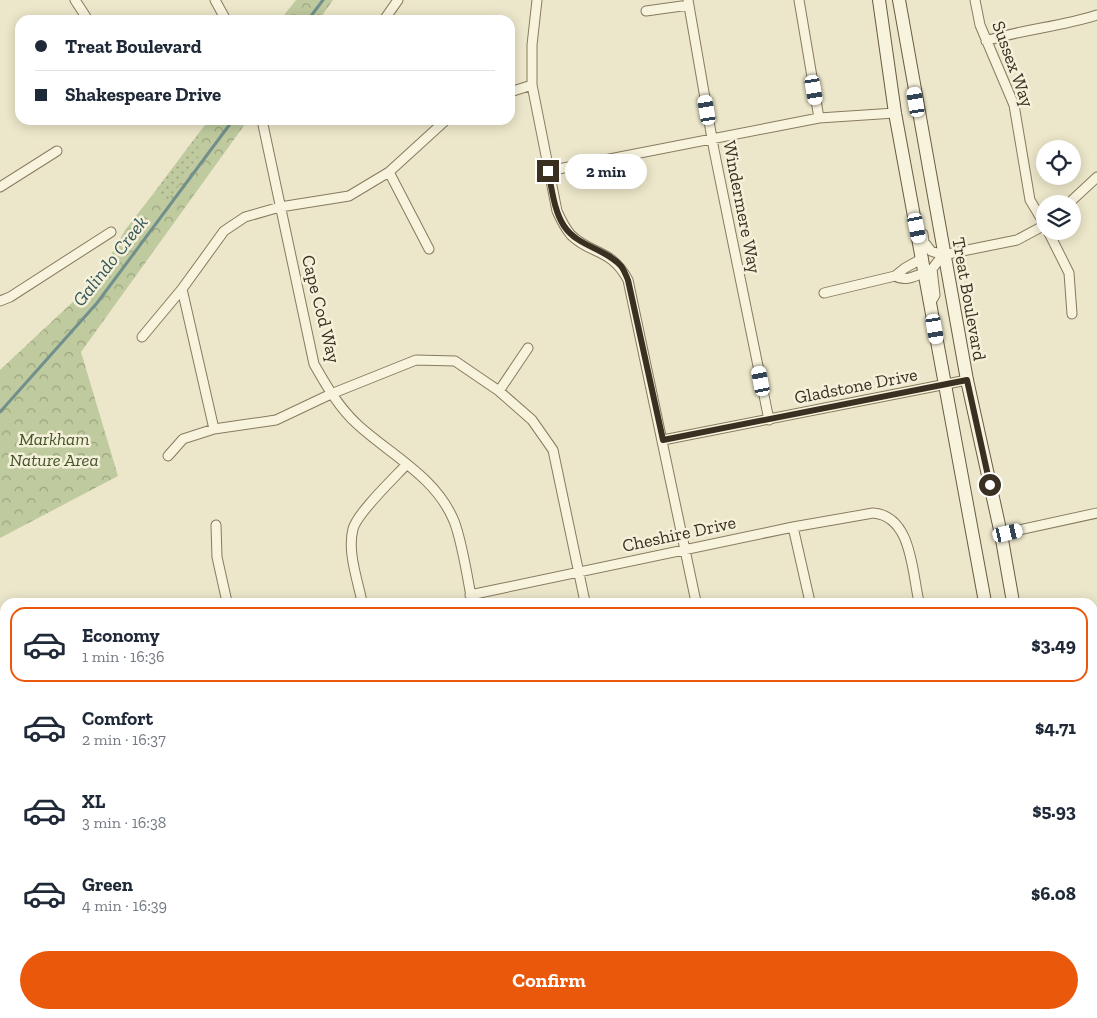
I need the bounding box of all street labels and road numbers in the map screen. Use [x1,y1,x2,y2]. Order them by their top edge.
street label: Sussex Way [987,18,1039,111]
street label: Windermere Way [718,139,766,276]
street label: Treat Boulevard [947,236,991,362]
street label: Cape Cod Way [297,253,345,366]
street label: Gladstone Drive [793,363,919,409]
street label: Cheshire Drive [620,511,738,557]

